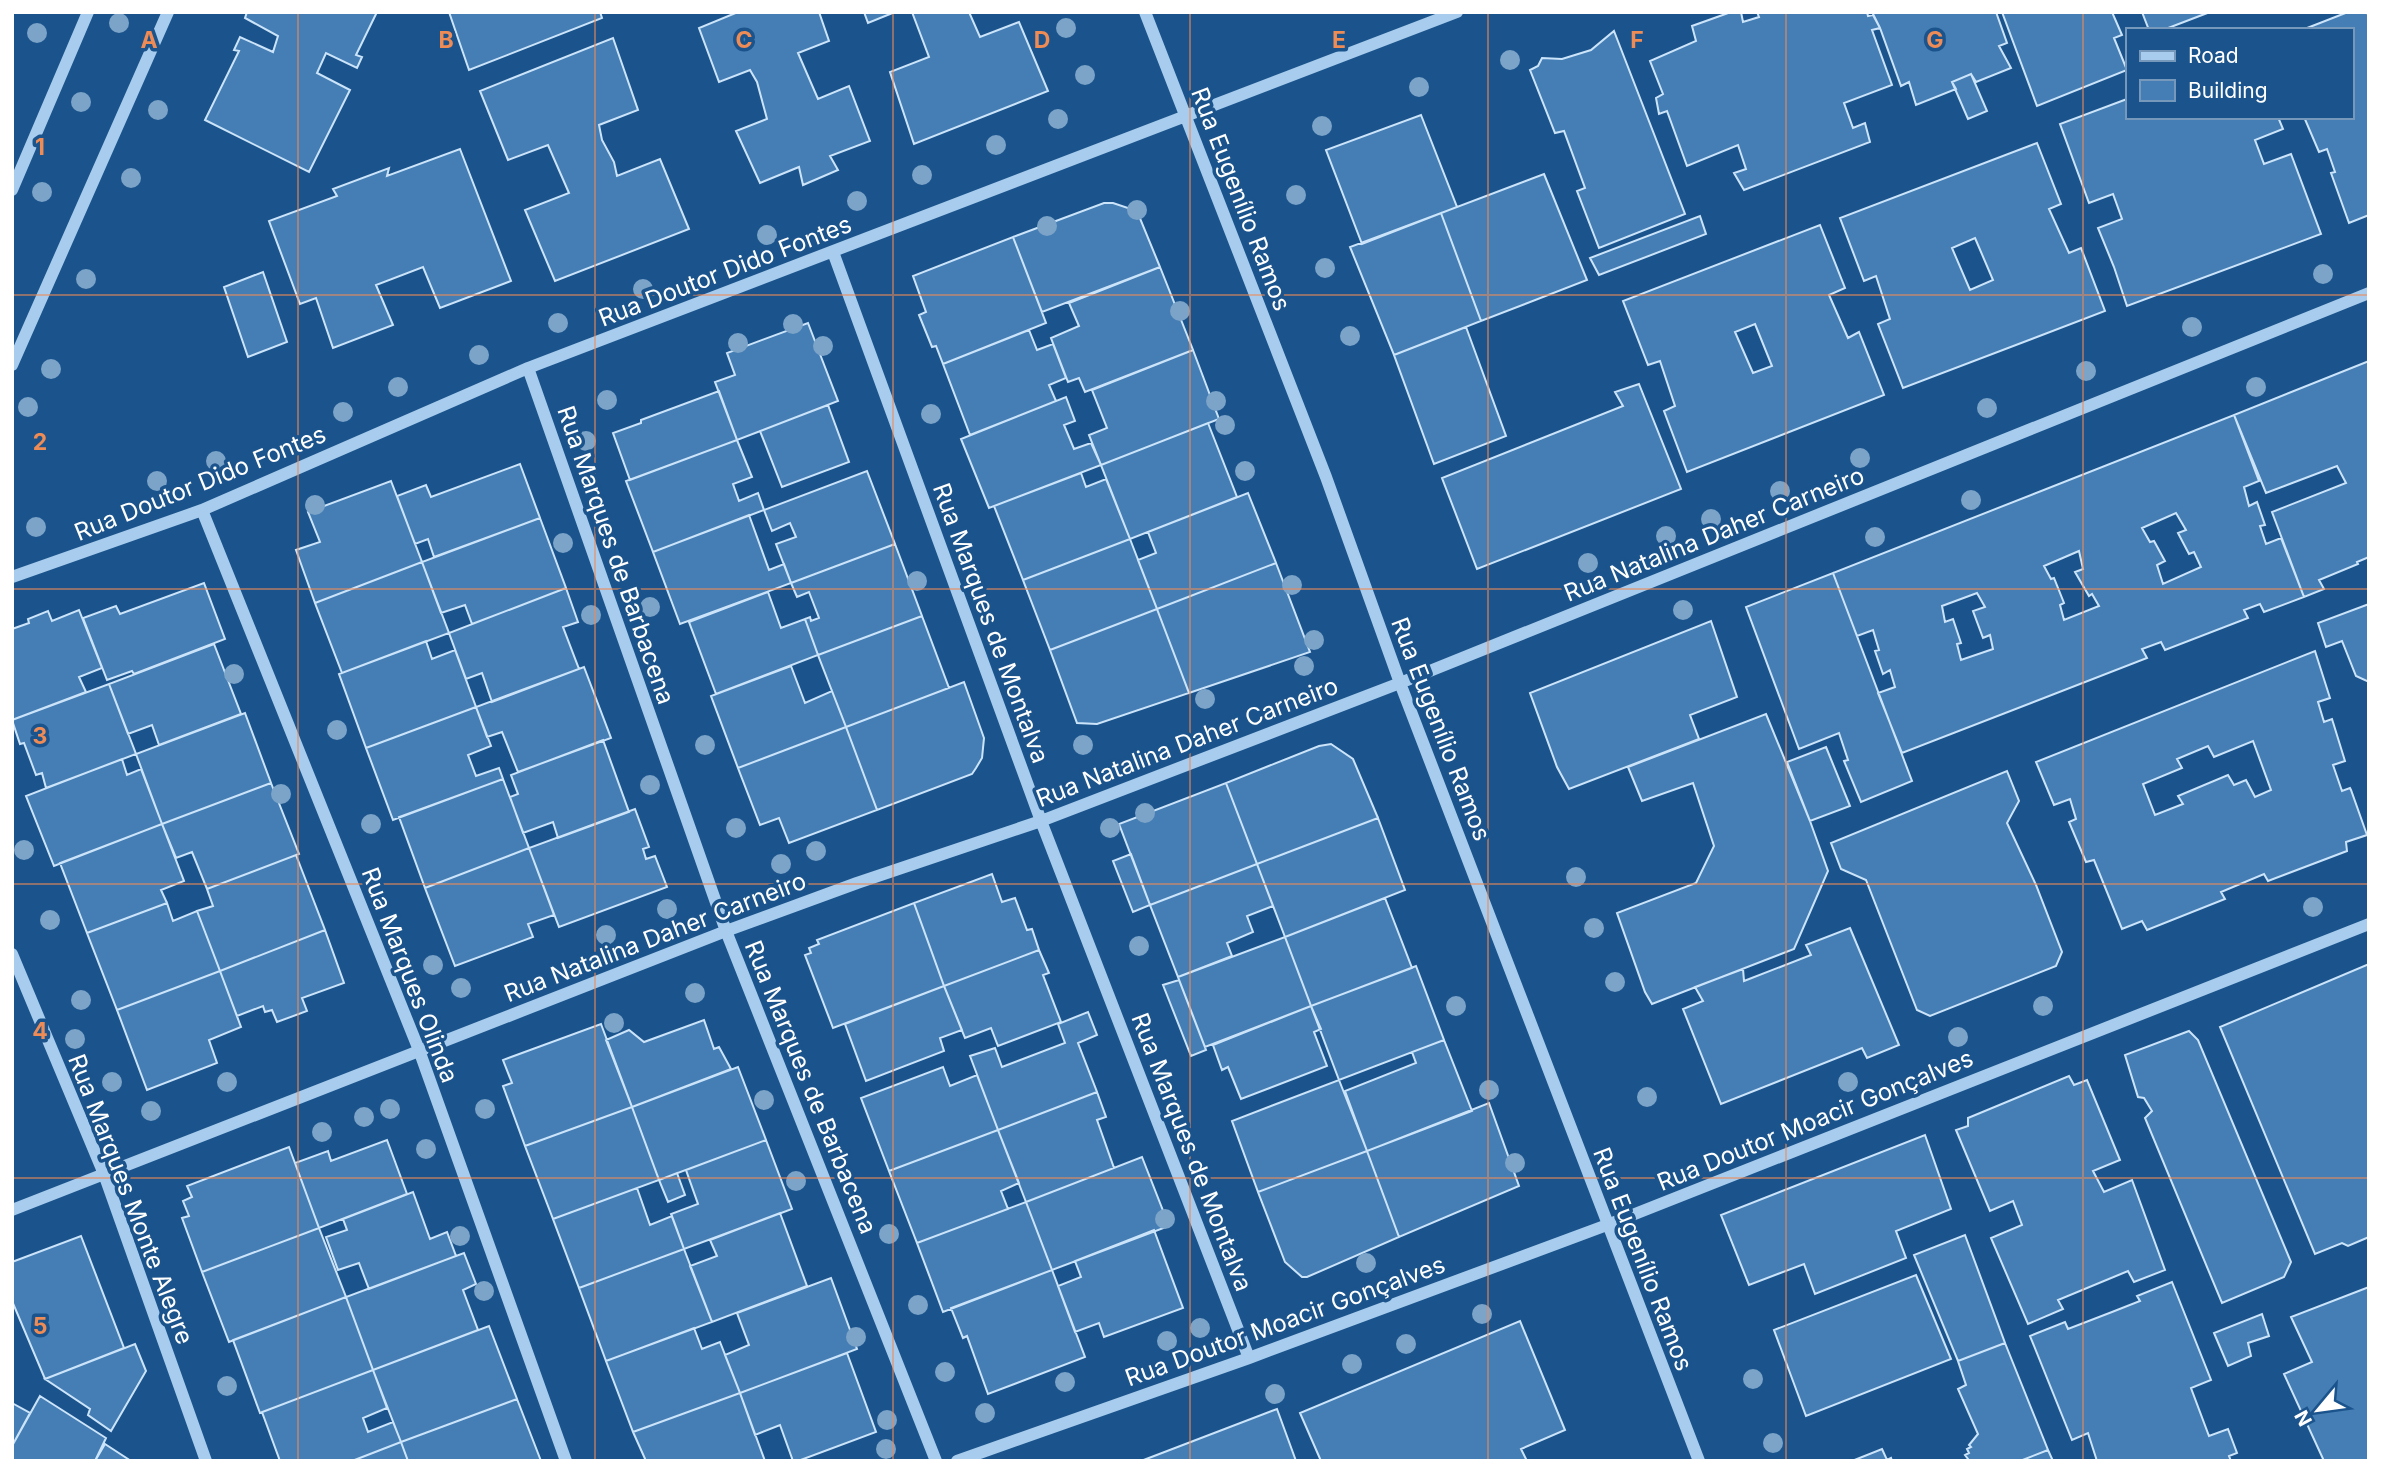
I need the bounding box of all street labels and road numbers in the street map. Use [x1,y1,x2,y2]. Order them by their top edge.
street label: Rua Eugenílio Ramos [1185,83,1297,315]
street label: Rua Doutor Dido Fontes [594,209,856,333]
street label: Rua Marques de Barbacena [551,402,681,708]
street label: Rua Doutor Dido Fontes [70,419,330,547]
street label: Rua Natalina Daher Carneiro [1560,460,1868,608]
street label: Rua Marques de Montalva [927,479,1055,767]
street label: Rua Eugenílio Ramos [1385,613,1497,845]
street label: Rua Natalina Daher Carneiro [1032,671,1342,813]
street label: Rua Marques Olinda [356,863,464,1087]
street label: Rua Natalina Daher Carneiro [500,866,810,1008]
street label: Rua Marques de Barbacena [739,936,883,1238]
street label: Rua Marques de Montalva [1125,1009,1259,1295]
street label: Rua Doutor Moacir Gonçalves [1653,1043,1977,1197]
street label: Rua Marques Monte Alegre [62,1050,200,1348]
street label: Rua Eugenílio Ramos [1587,1143,1699,1375]
street label: Rua Doutor Moacir Gonçalves [1121,1250,1449,1392]

